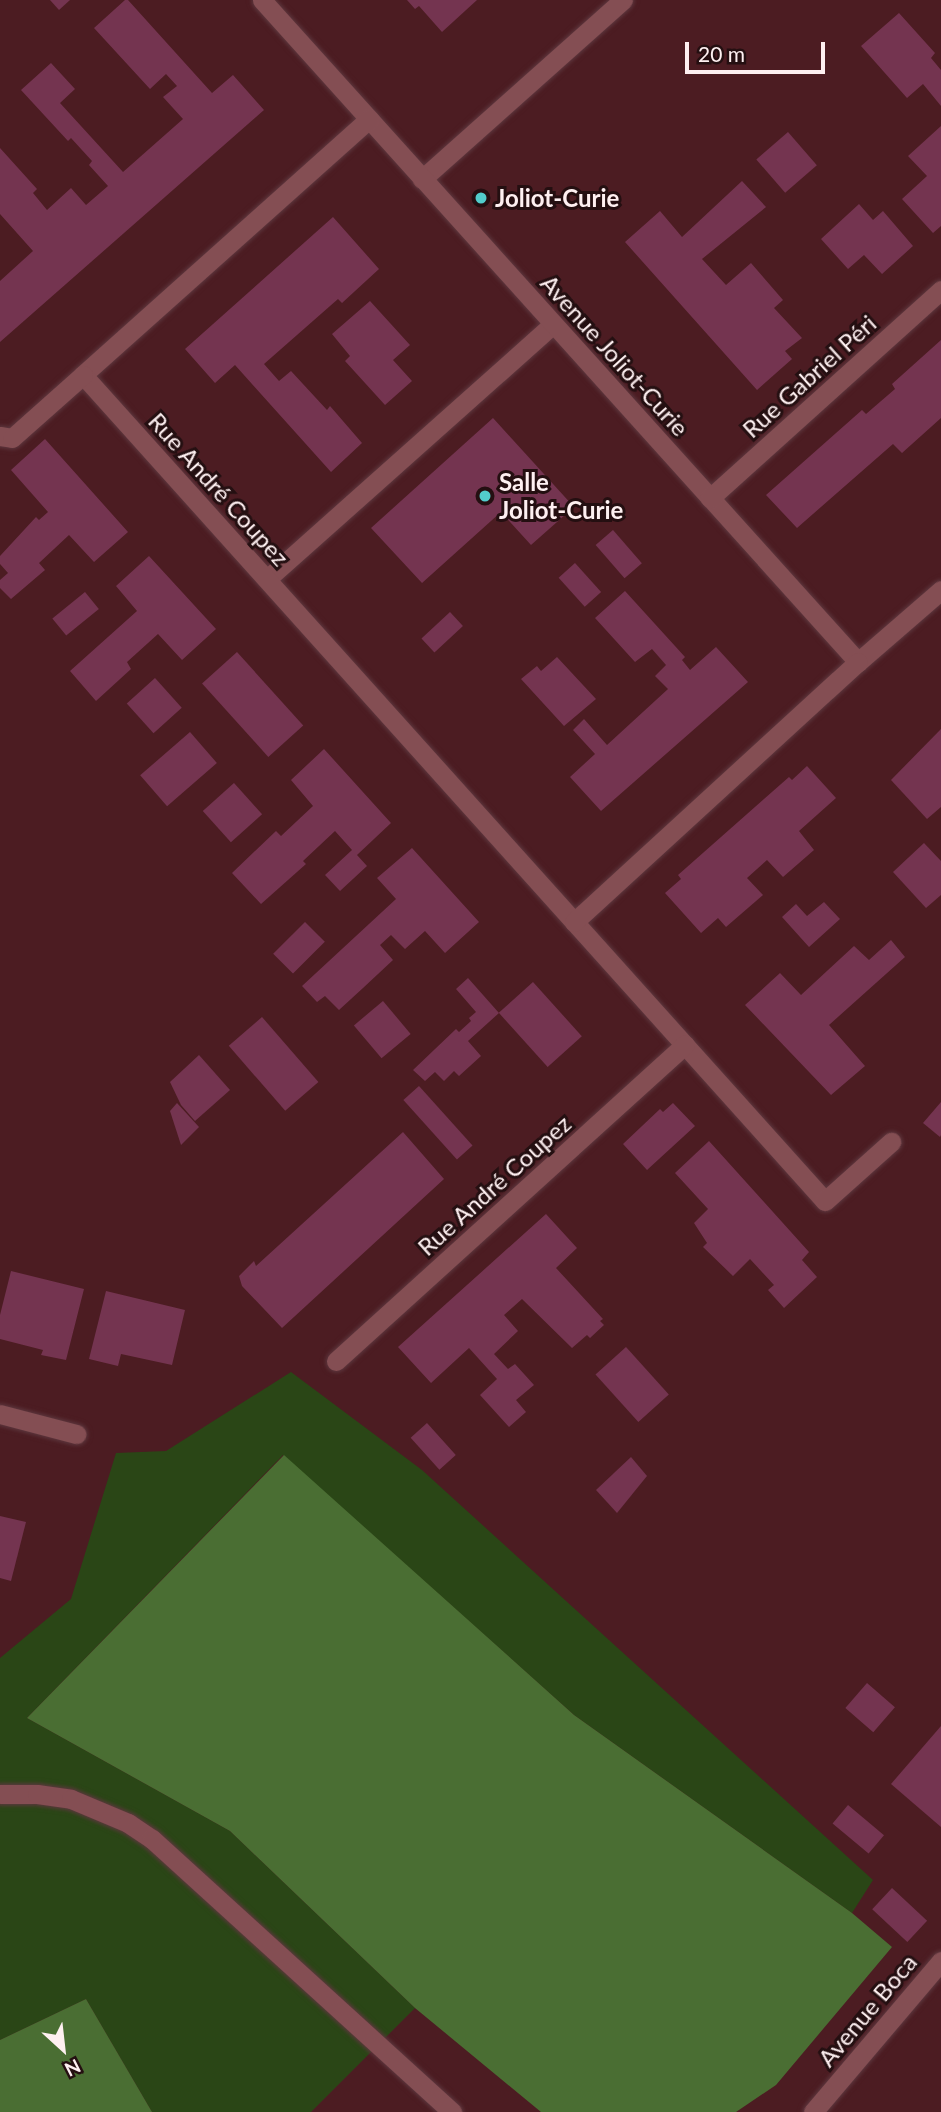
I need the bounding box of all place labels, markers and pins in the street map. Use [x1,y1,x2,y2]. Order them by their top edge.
place label: Joliot-Curie [495,184,619,212]
marker: Joliot-Curie [473,190,489,206]
place label: Salle Joliot-Curie [499,468,623,524]
marker: Salle Joliot-Curie [477,488,493,504]

